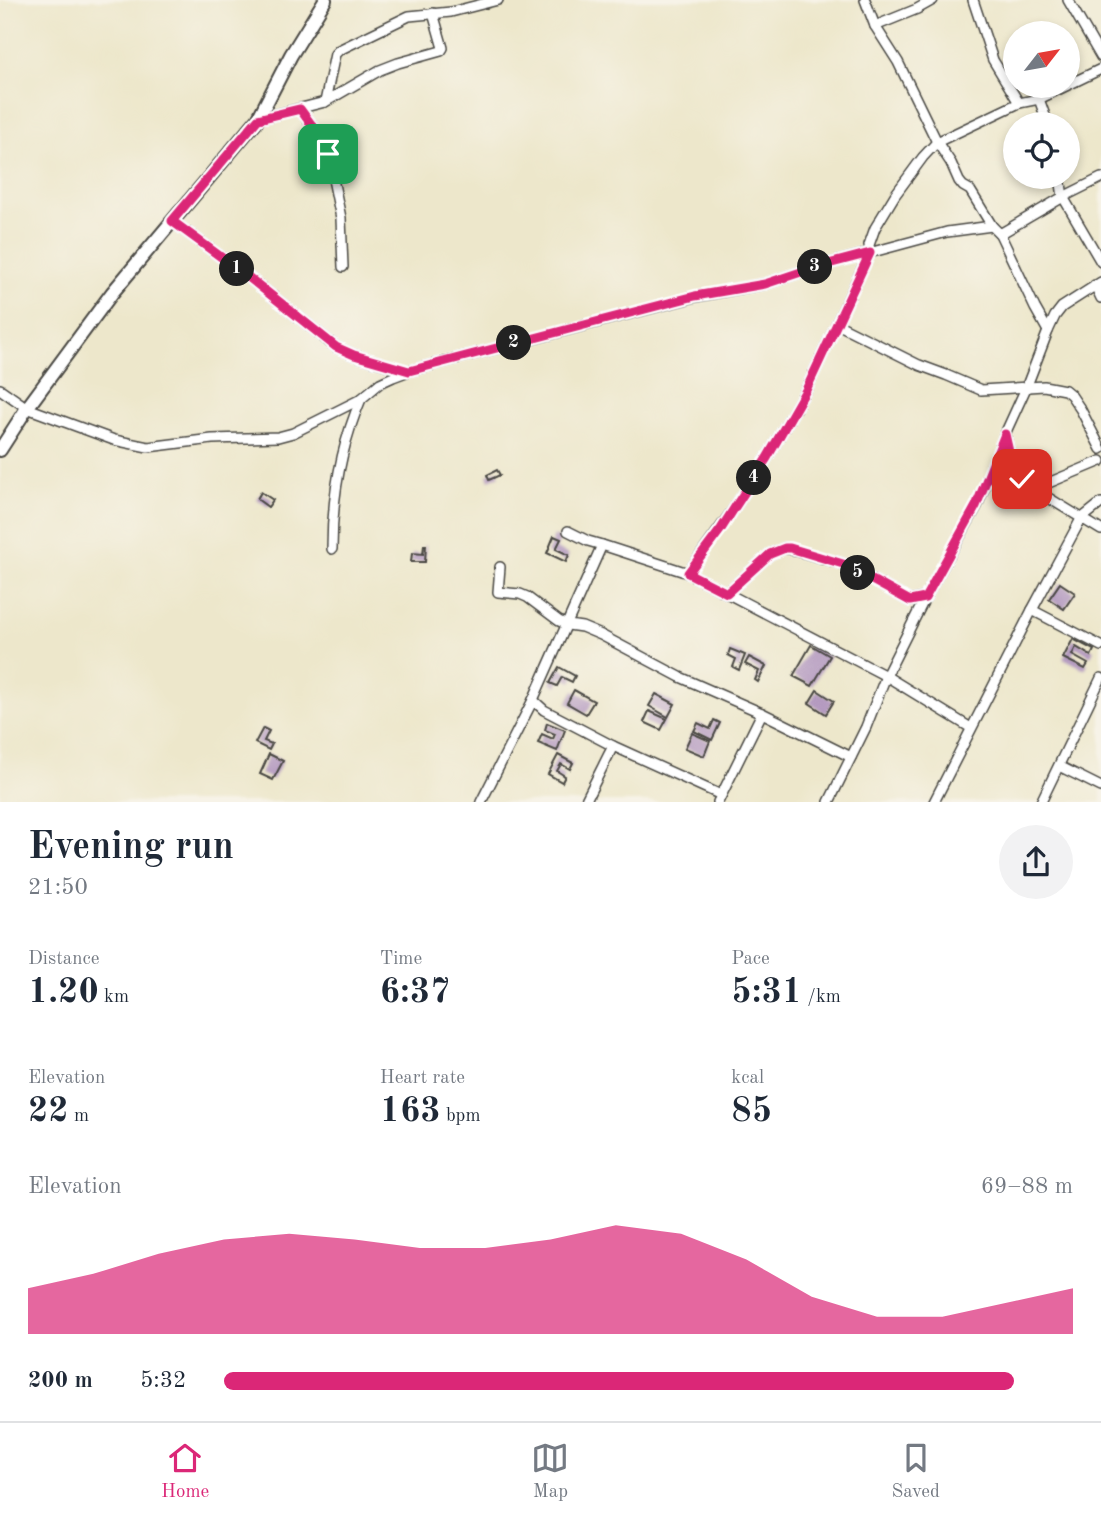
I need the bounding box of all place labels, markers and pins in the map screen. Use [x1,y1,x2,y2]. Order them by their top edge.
pin [298,124,358,184]
pin: 3 [798,250,832,284]
pin: 1 [219,252,254,286]
pin: 2 [496,326,532,360]
pin [992,449,1052,509]
pin: 4 [736,461,772,496]
pin: 5 [840,556,876,590]

